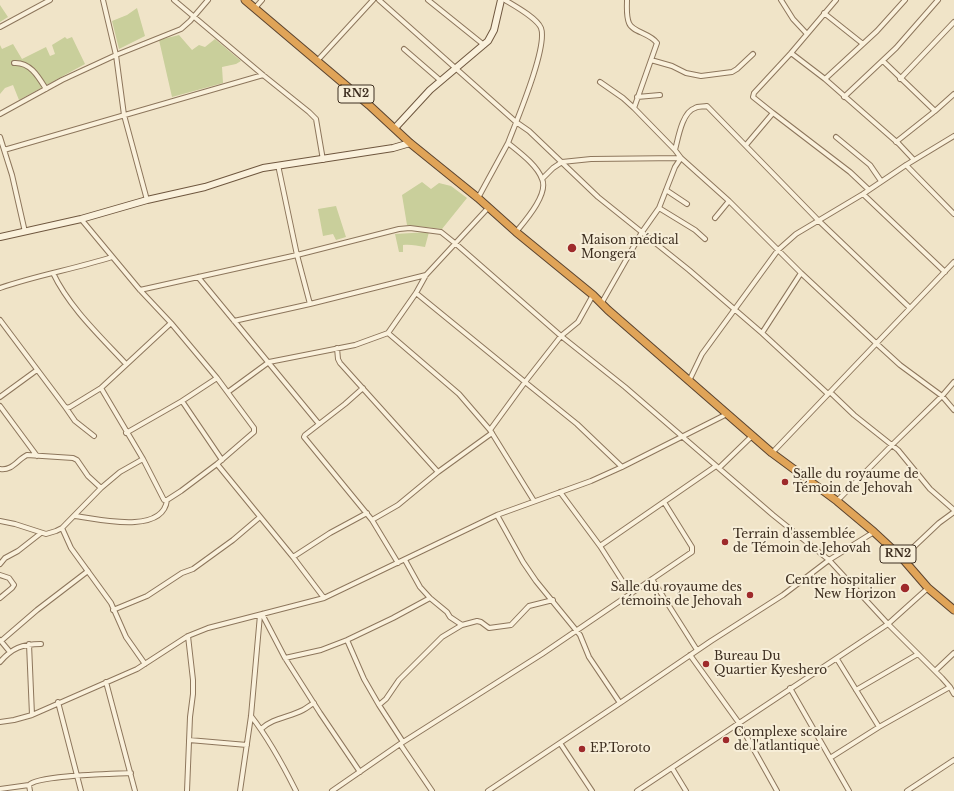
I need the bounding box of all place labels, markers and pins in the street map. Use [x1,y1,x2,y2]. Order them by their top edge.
place label: Maison médical Mongera [581,234,679,262]
marker: Maison médical Mongera [566,242,578,254]
place label: Salle du royaume de Témoin de Jehovah [793,468,919,496]
marker: Salle du royaume de Témoin de Jehovah [780,477,790,487]
place label: Terrain d'assemblée de Témoin de Jehovah [733,528,871,556]
marker: Terrain d'assemblée de Témoin de Jehovah [720,537,730,547]
place label: Centre hospitalier New Horizon [785,574,896,602]
place label: Salle du royaume des témoins de Jehovah [611,581,742,609]
marker: Centre hospitalier New Horizon [899,582,911,594]
marker: Salle du royaume des témoins de Jehovah [745,590,755,600]
place label: Bureau Du Quartier Kyeshero [714,650,827,678]
marker: Bureau Du Quartier Kyeshero [701,659,711,669]
place label: Complexe scolaire de l'atlantique [734,726,847,754]
marker: Complexe scolaire de l'atlantique [721,735,731,745]
place label: EP.Toroto [590,742,651,756]
marker: EP.Toroto [577,744,587,754]

